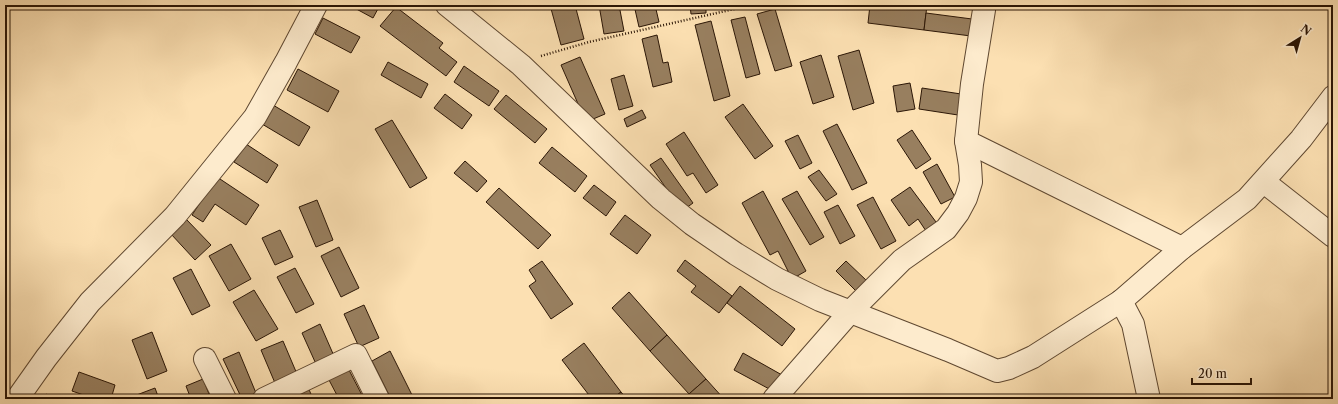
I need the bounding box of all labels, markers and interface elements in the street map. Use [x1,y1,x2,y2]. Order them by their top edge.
north arrow [1280,18,1320,58]
text: N [1298,22,1314,39]
scale bar [1192,360,1251,386]
text: 20 m [1198,366,1227,381]

